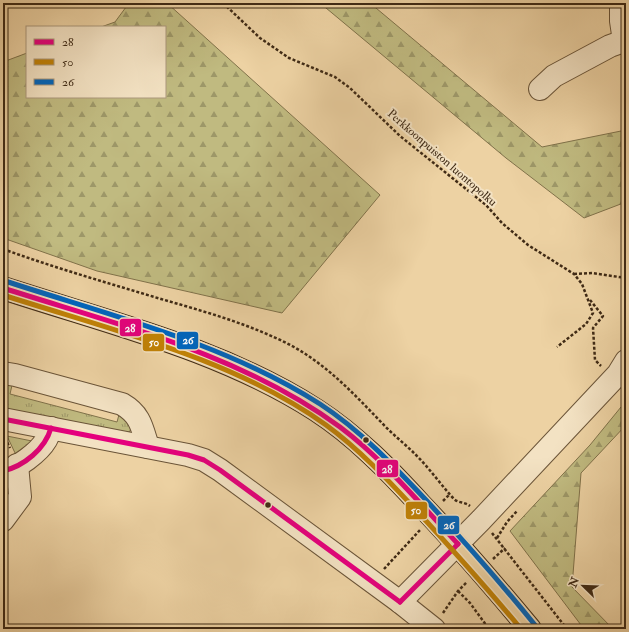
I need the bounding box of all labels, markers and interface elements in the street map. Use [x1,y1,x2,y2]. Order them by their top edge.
legend [26,26,166,98]
text: 28 [62,35,74,50]
text: 50 [62,55,73,70]
text: 26 [62,75,75,90]
street label: Perkkoonpuiston luontopolku [384,106,500,210]
line badge: 28 [119,318,142,337]
text: 28 [125,322,136,335]
line badge: 26 [176,331,199,350]
line badge: 50 [142,333,165,352]
text: 26 [182,334,195,347]
text: 50 [149,336,160,349]
unlabelled marker [361,435,371,445]
line badge: 28 [376,459,399,478]
text: 28 [382,463,393,476]
unlabelled marker [263,500,273,510]
line badge: 50 [405,501,428,520]
text: 50 [411,504,422,517]
line badge: 26 [437,515,460,535]
text: 26 [443,519,456,532]
north arrow [563,566,603,606]
text: N [566,574,583,590]

